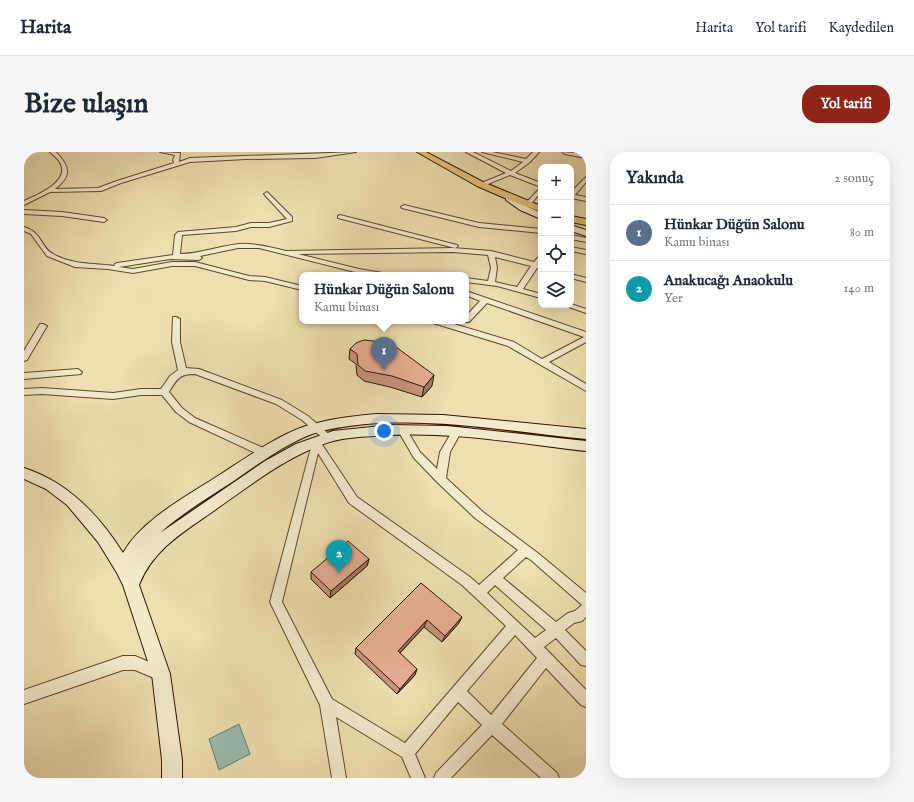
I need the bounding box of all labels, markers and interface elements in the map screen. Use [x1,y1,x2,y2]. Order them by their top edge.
text: Harita [20,16,71,40]
text: Harita [695,19,733,37]
text: Yol tarifi [755,19,807,37]
text: Kaydedilen [829,19,894,37]
button: Yol tarifi [802,85,890,123]
text: Bize ulaşın [24,87,148,122]
map controls [538,164,574,308]
button: + [538,164,574,200]
text: Yakında [626,168,684,189]
text: 2 sonuç [834,170,874,187]
button: − [538,200,574,236]
text: Hünkar Düğün Salonu [664,215,805,234]
text: 1 [637,224,641,241]
text: 80 m [850,224,874,241]
text: Kamu binası [664,234,730,251]
button: locate [538,236,574,272]
text: Anakucağı Anaokulu [664,271,793,290]
popup [299,272,469,324]
button: layers [538,272,574,308]
text: Hünkar Düğün Salonu [314,280,454,299]
text: 2 [636,280,642,297]
text: 140 m [844,280,874,297]
text: Yer [664,290,683,307]
text: Kamu binası [314,299,379,316]
pin: 1 [371,337,397,370]
your location [374,421,394,441]
pin: 2 [326,540,352,573]

